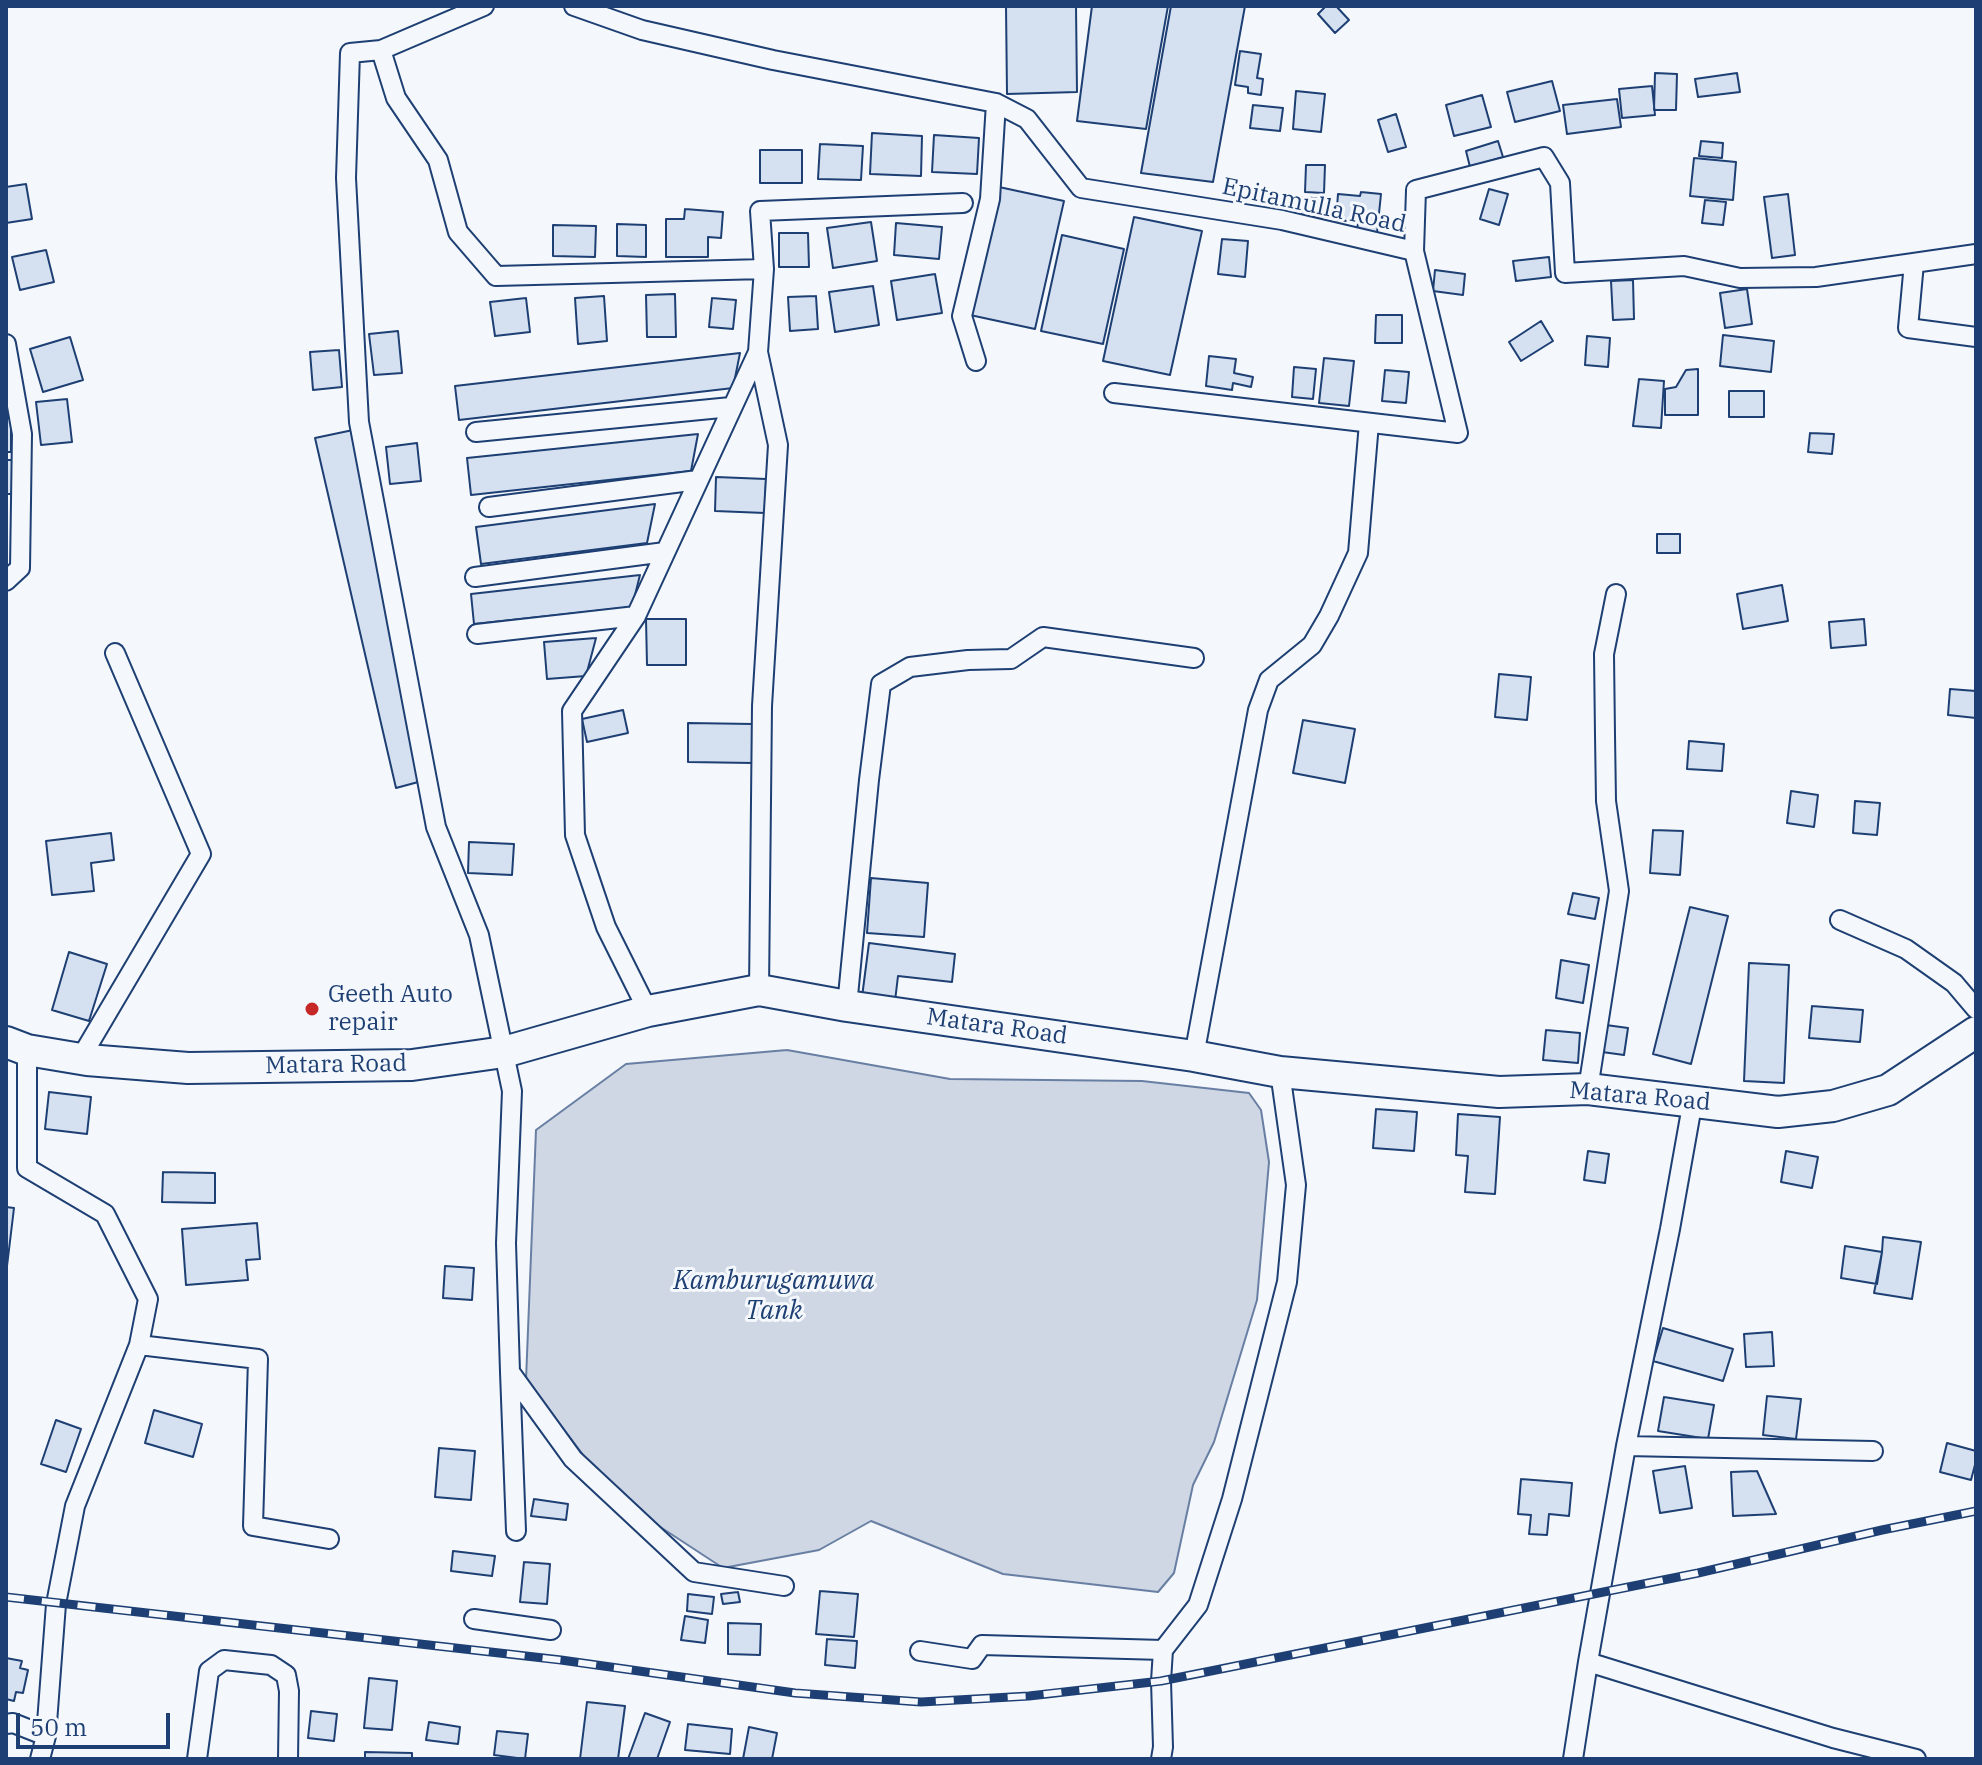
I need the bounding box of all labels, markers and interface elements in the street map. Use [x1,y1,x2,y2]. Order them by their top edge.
street label: Epitamulla Road [1219,172,1409,240]
place label: Geeth Auto repair [328,981,453,1037]
marker: Geeth Auto repair [303,1000,321,1018]
street label: Matara Road [925,1003,1069,1051]
street label: Matara Road [265,1049,407,1081]
street label: Matara Road [1568,1076,1712,1118]
water label: Kamburugamuwa Tank [673,1265,875,1326]
scale bar [20,1697,174,1747]
text: 50 m [30,1711,87,1743]

